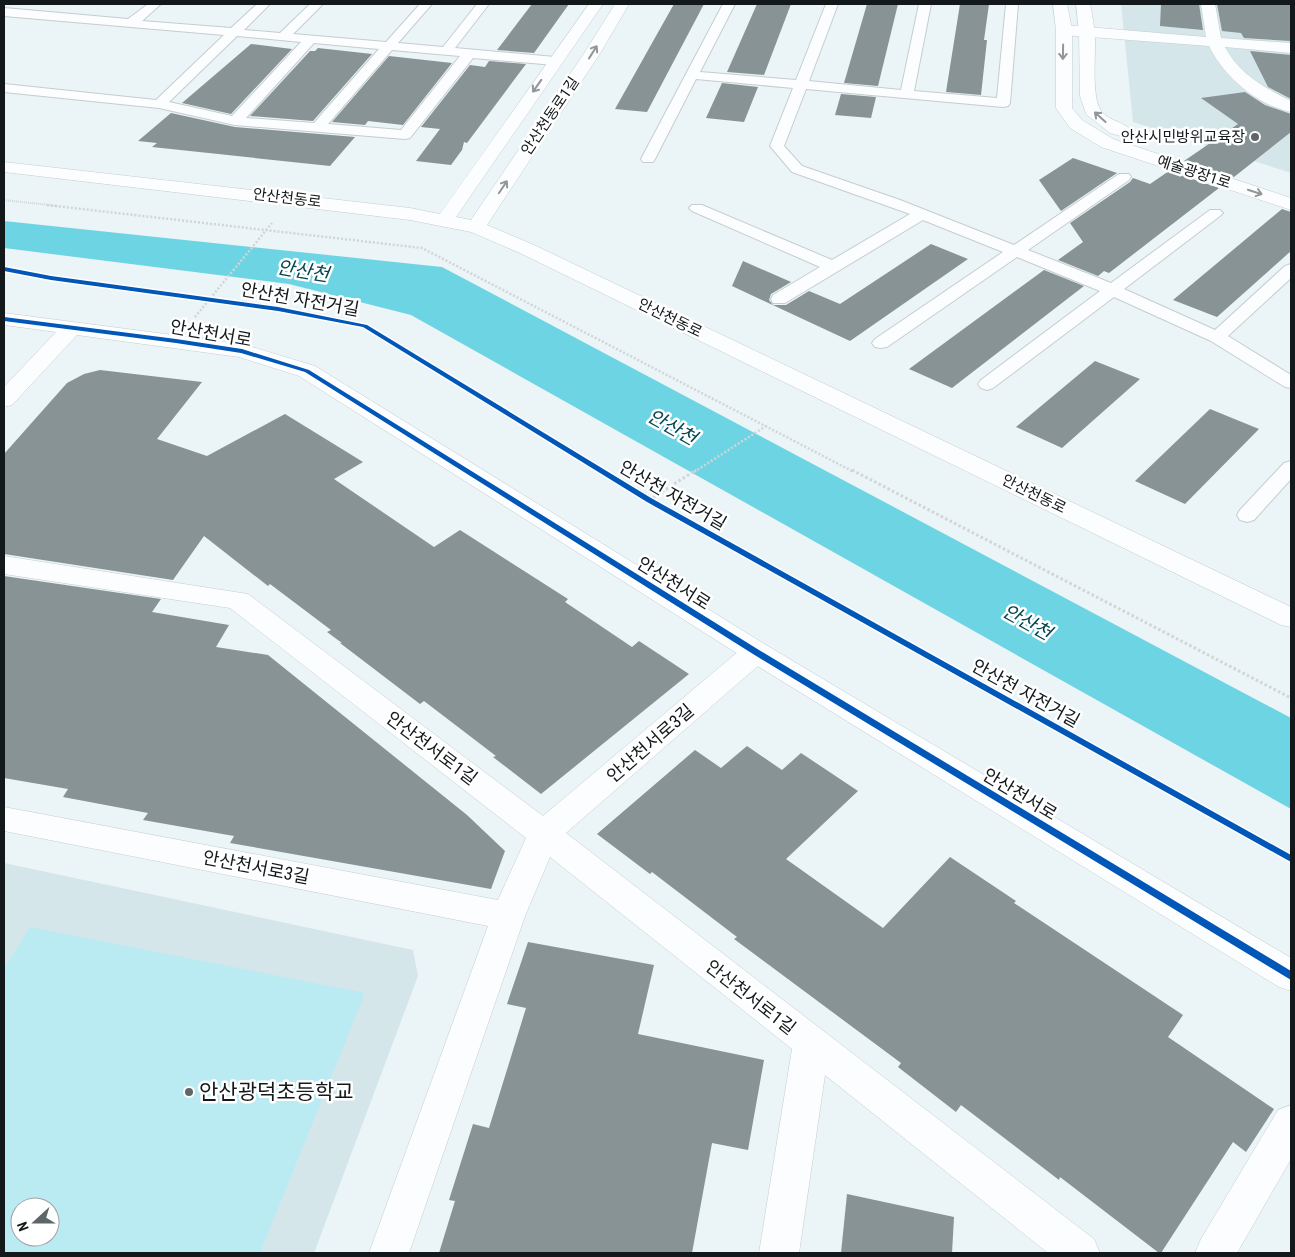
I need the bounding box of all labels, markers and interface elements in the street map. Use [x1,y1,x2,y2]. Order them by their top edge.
one-way arrow [1058,44,1068,60]
one-way arrow [588,45,598,59]
street label: 안산천동로1길 [517,74,583,158]
one-way arrow [532,79,542,93]
one-way arrow [1093,111,1106,122]
place label: 안산시민방위교육장 [1121,128,1245,146]
marker: 안산시민방위교육장 [1249,131,1261,143]
street label: 예술광장1로 [1155,152,1233,192]
one-way arrow [498,180,508,194]
street label: 안산천동로 [252,185,322,211]
one-way arrow [1246,188,1262,197]
water label: 안산천 [275,256,332,287]
street label: 안산천 자전거길 [239,278,361,320]
street label: 안산천동로 [635,295,705,341]
street label: 안산천서로 [168,315,254,351]
water label: 안산천 [643,404,702,451]
street label: 안산천 자전거길 [616,456,730,534]
street label: 안산천동로 [999,471,1069,517]
street label: 안산천서로 [633,552,715,614]
water label: 안산천 [998,599,1057,646]
street label: 안산천 자전거길 [968,655,1084,731]
street label: 안산천서로3길 [602,700,698,786]
street label: 안산천서로1길 [382,707,482,789]
street label: 안산천서로 [979,764,1061,824]
street label: 안산천서로3길 [201,846,311,888]
street label: 안산천서로1길 [702,955,800,1039]
place label: 안산광덕초등학교 [199,1080,354,1104]
marker: 안산광덕초등학교 [183,1086,195,1098]
north arrow [10,1197,60,1247]
text: N [14,1220,32,1234]

